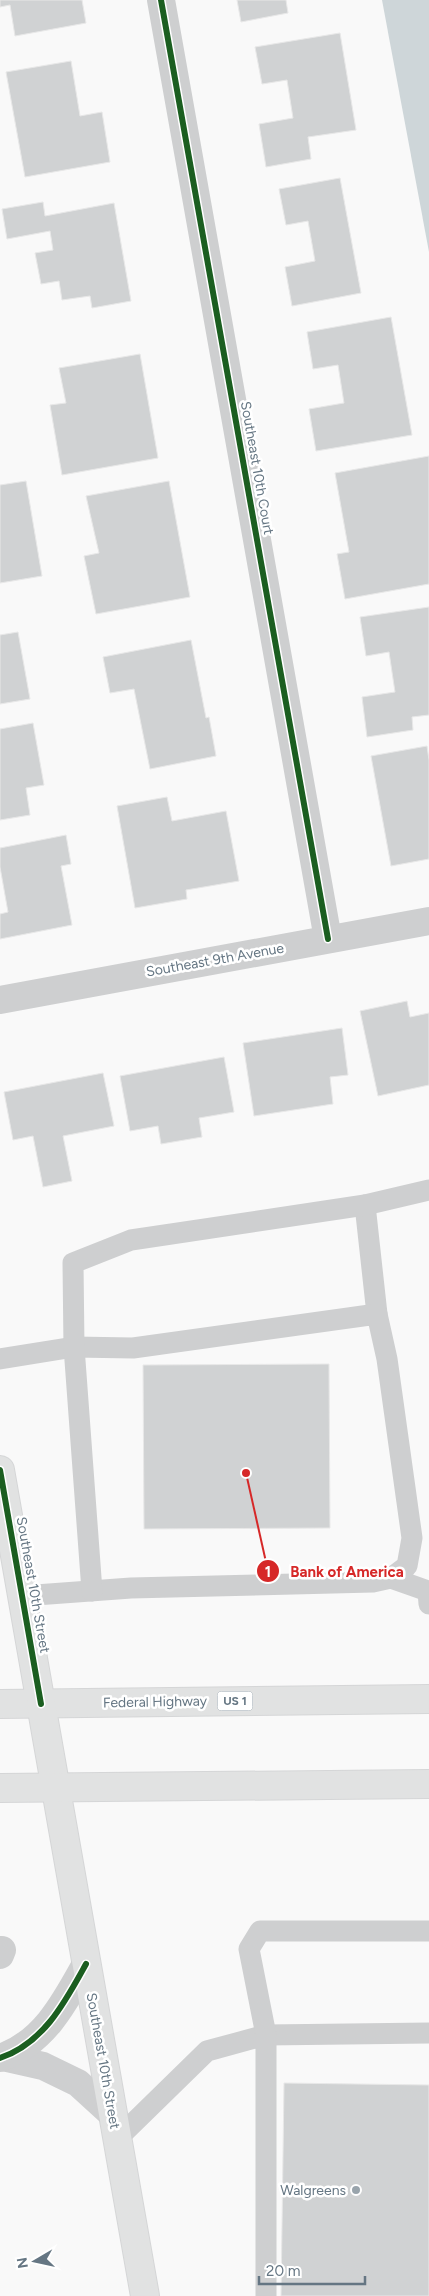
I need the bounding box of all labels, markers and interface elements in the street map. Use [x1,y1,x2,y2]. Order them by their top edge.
street label: Southeast 10th Court [237,400,277,536]
street label: Southeast 9th Avenue [145,939,286,980]
street label: Southeast 10th Street [13,1515,53,1655]
callout: Bank of America [256,1556,414,1586]
text: 1 [265,1563,271,1581]
text: Bank of America [290,1563,404,1581]
road number: US 1 [218,1692,252,1710]
street label: Federal Highway [103,1693,208,1711]
street label: Southeast 10th Street [83,1991,123,2131]
place label: Walgreens [280,2182,346,2199]
marker: Walgreens [350,2184,362,2196]
north arrow [10,2236,60,2286]
scale bar [259,2254,365,2286]
text: N [13,2256,32,2270]
text: 20 m [266,2262,300,2280]

